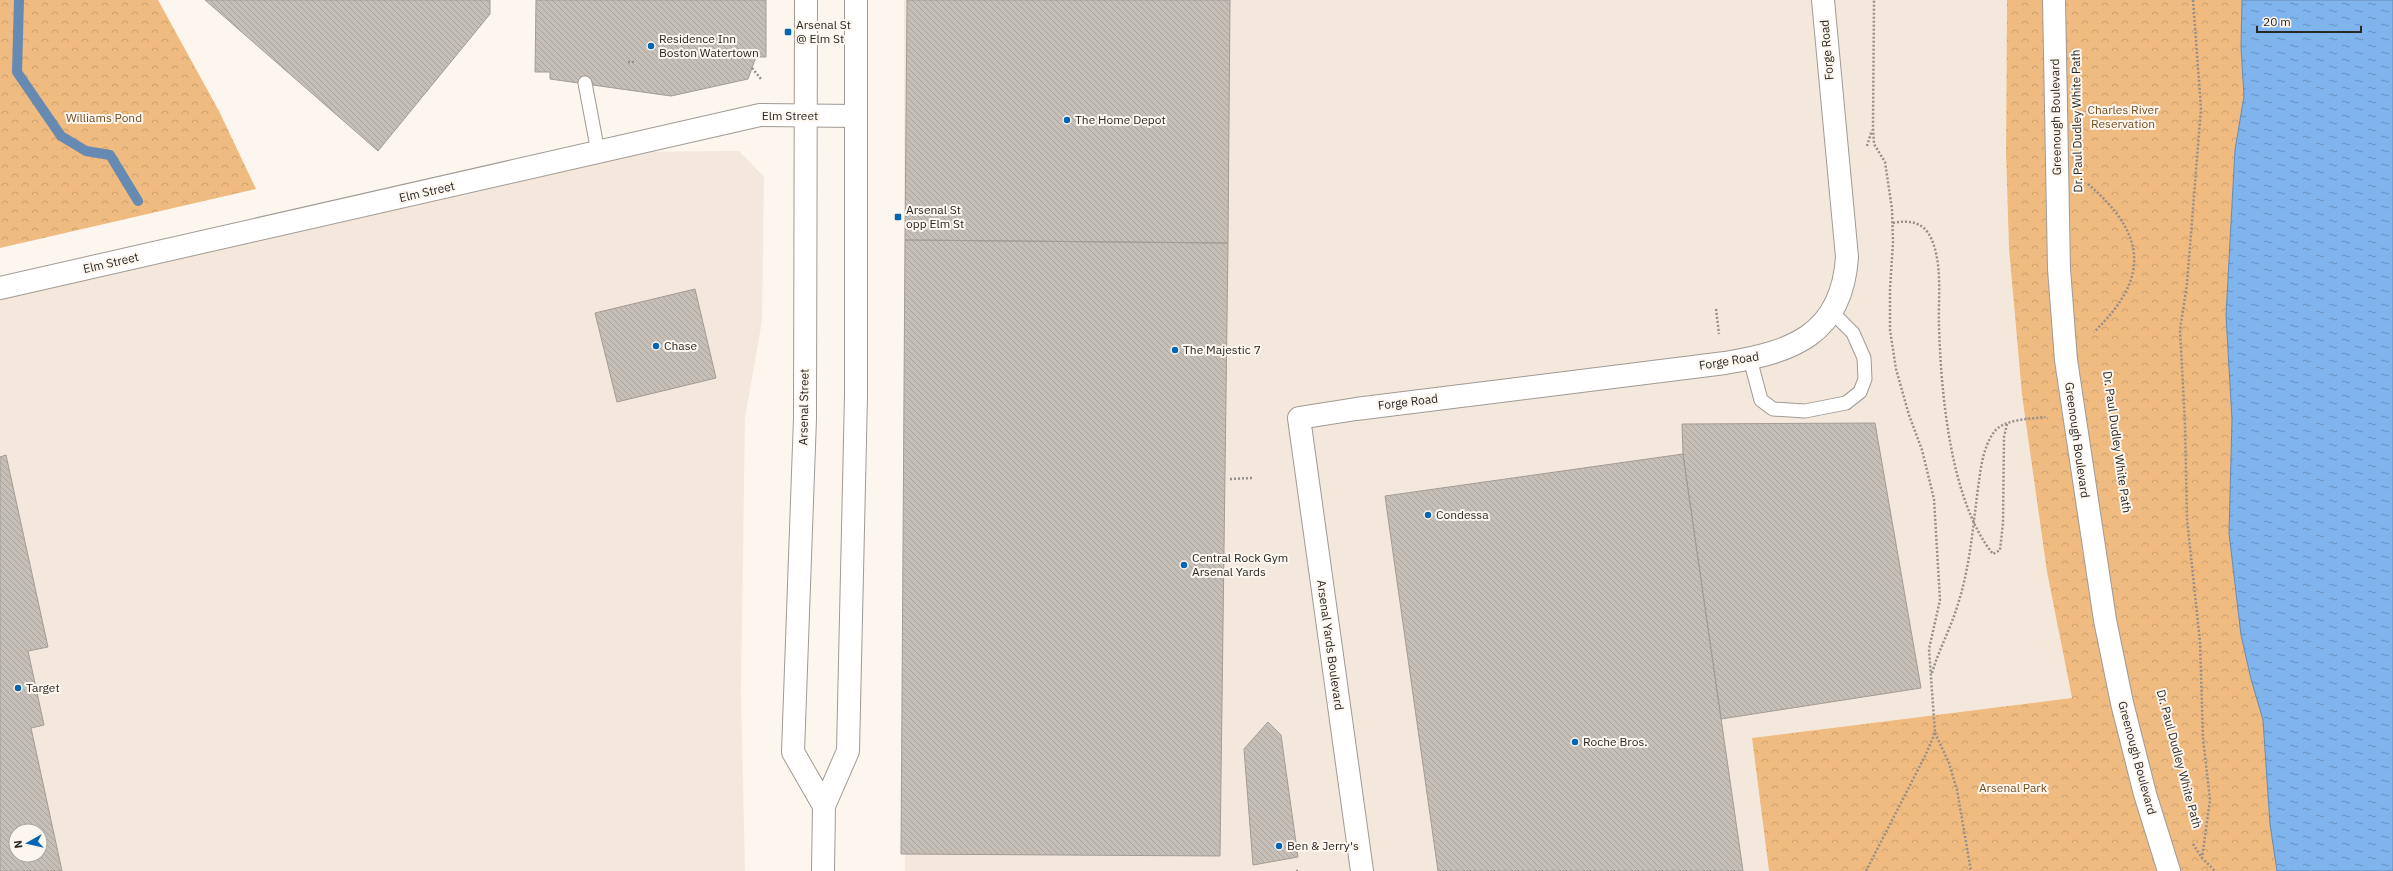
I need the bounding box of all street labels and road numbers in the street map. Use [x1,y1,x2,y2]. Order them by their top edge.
street label: Forge Road [1816,19,1837,81]
street label: Dr. Paul Dudley White Path [2068,49,2085,193]
street label: Greenough Boulevard [2047,58,2064,176]
street label: Elm Street [762,108,818,123]
street label: Elm Street [398,178,456,205]
street label: Elm Street [82,249,140,276]
street label: Forge Road [1698,348,1760,373]
street label: Arsenal Street [795,368,812,445]
street label: Dr. Paul Dudley White Path [2100,370,2135,514]
street label: Greenough Boulevard [2062,381,2093,499]
street label: Forge Road [1377,390,1439,413]
street label: Arsenal Yards Boulevard [1314,579,1347,711]
street label: Dr. Paul Dudley White Path [2154,688,2205,830]
street label: Greenough Boulevard [2115,700,2160,816]

